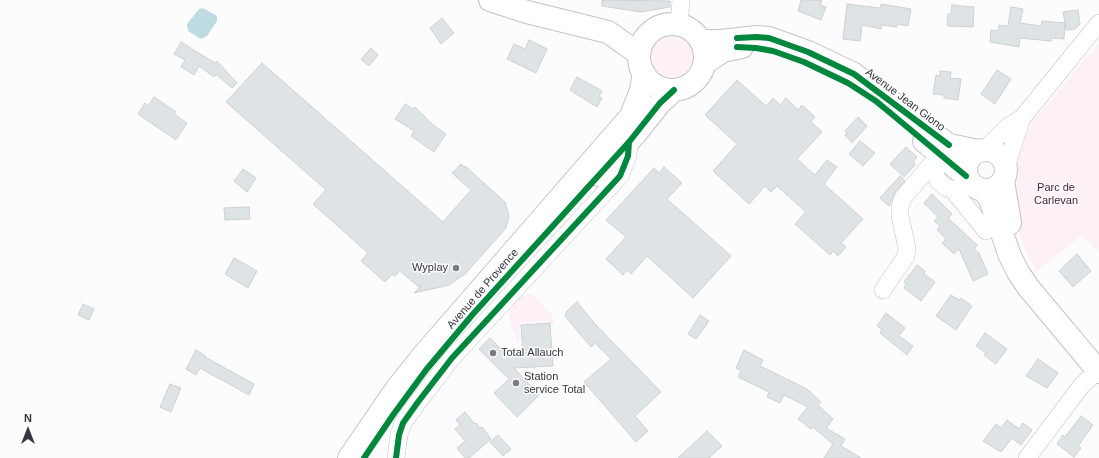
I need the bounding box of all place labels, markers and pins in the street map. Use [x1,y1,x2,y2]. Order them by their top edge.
place label: Wyplay [412,261,448,275]
marker: Wyplay [451,263,461,273]
place label: Total Allauch [501,346,563,360]
marker: Total Allauch [488,348,498,358]
place label: Station service Total [524,370,585,396]
marker: Station service Total [511,378,521,388]

